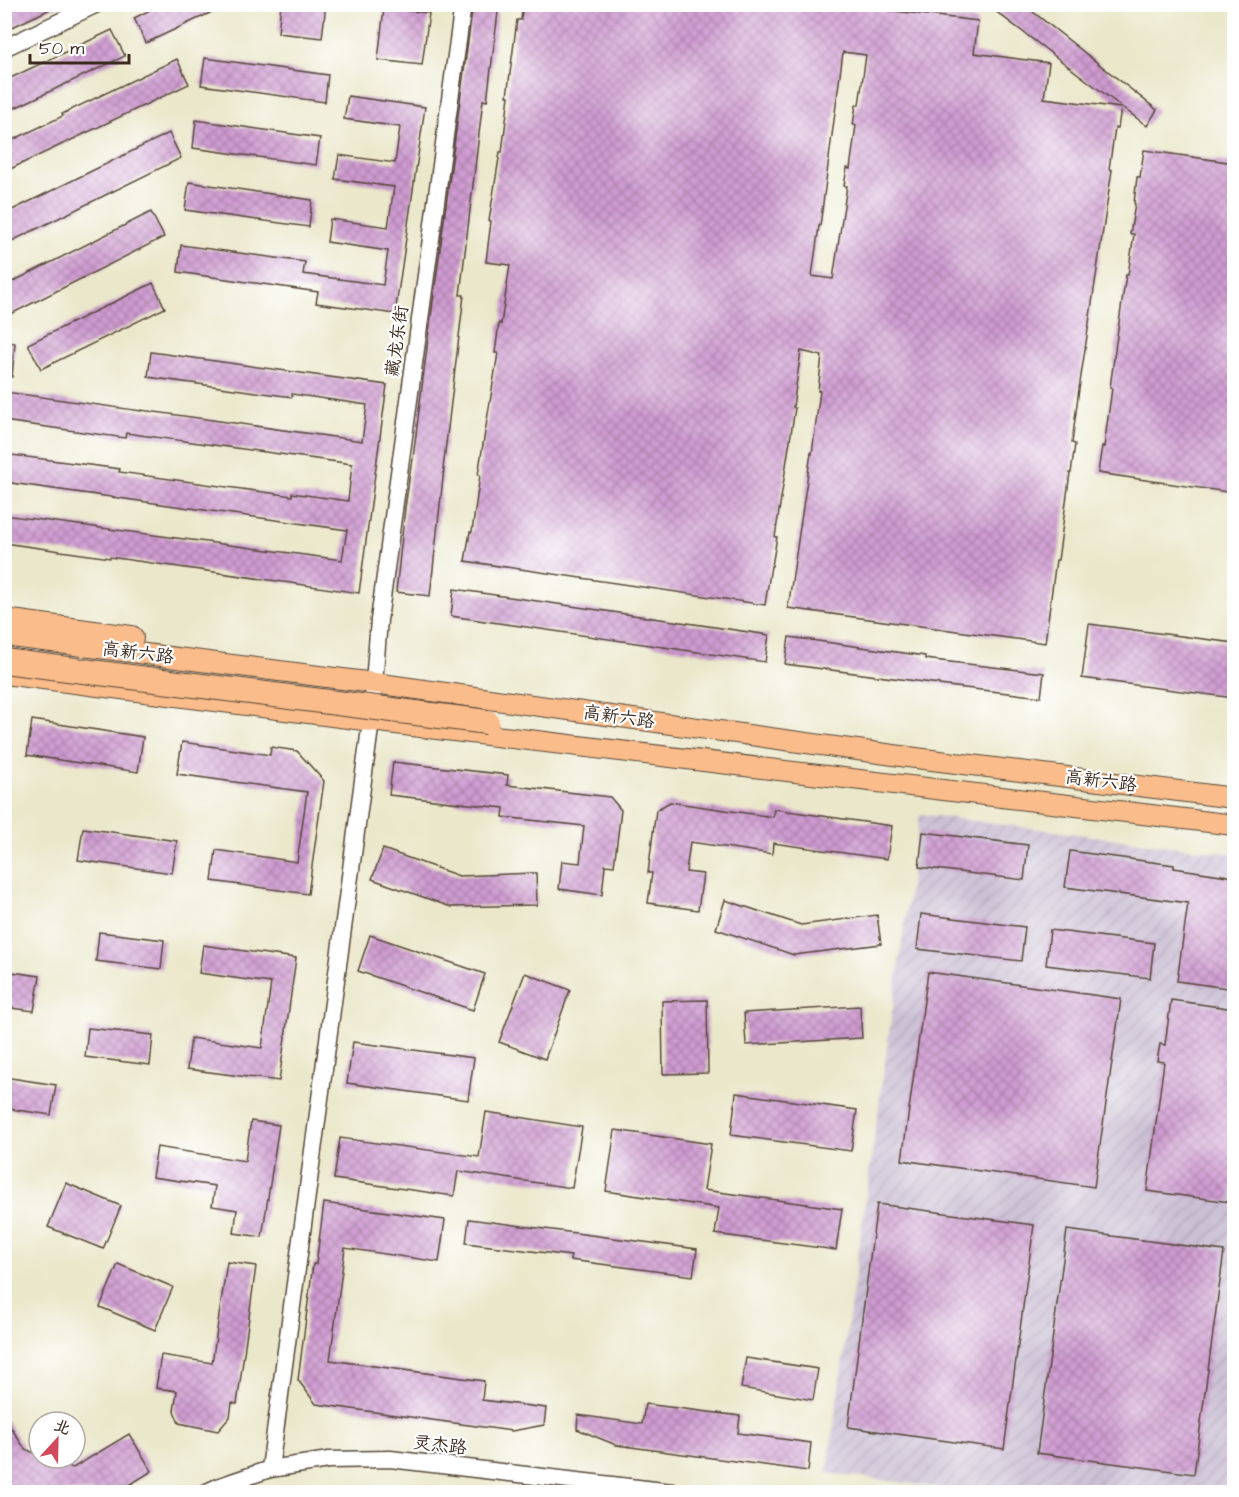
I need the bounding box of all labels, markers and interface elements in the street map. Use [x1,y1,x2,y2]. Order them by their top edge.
scale bar [30,27,129,65]
text: 50 m [39,36,84,61]
street label: 藏龙东街 [380,304,414,378]
street label: 高新六路 [101,636,175,670]
street label: 高新六路 [582,700,656,734]
street label: 高新六路 [1064,764,1138,798]
north arrow [27,1410,87,1470]
text: 北 [51,1414,74,1440]
street label: 灵杰路 [412,1429,468,1461]

